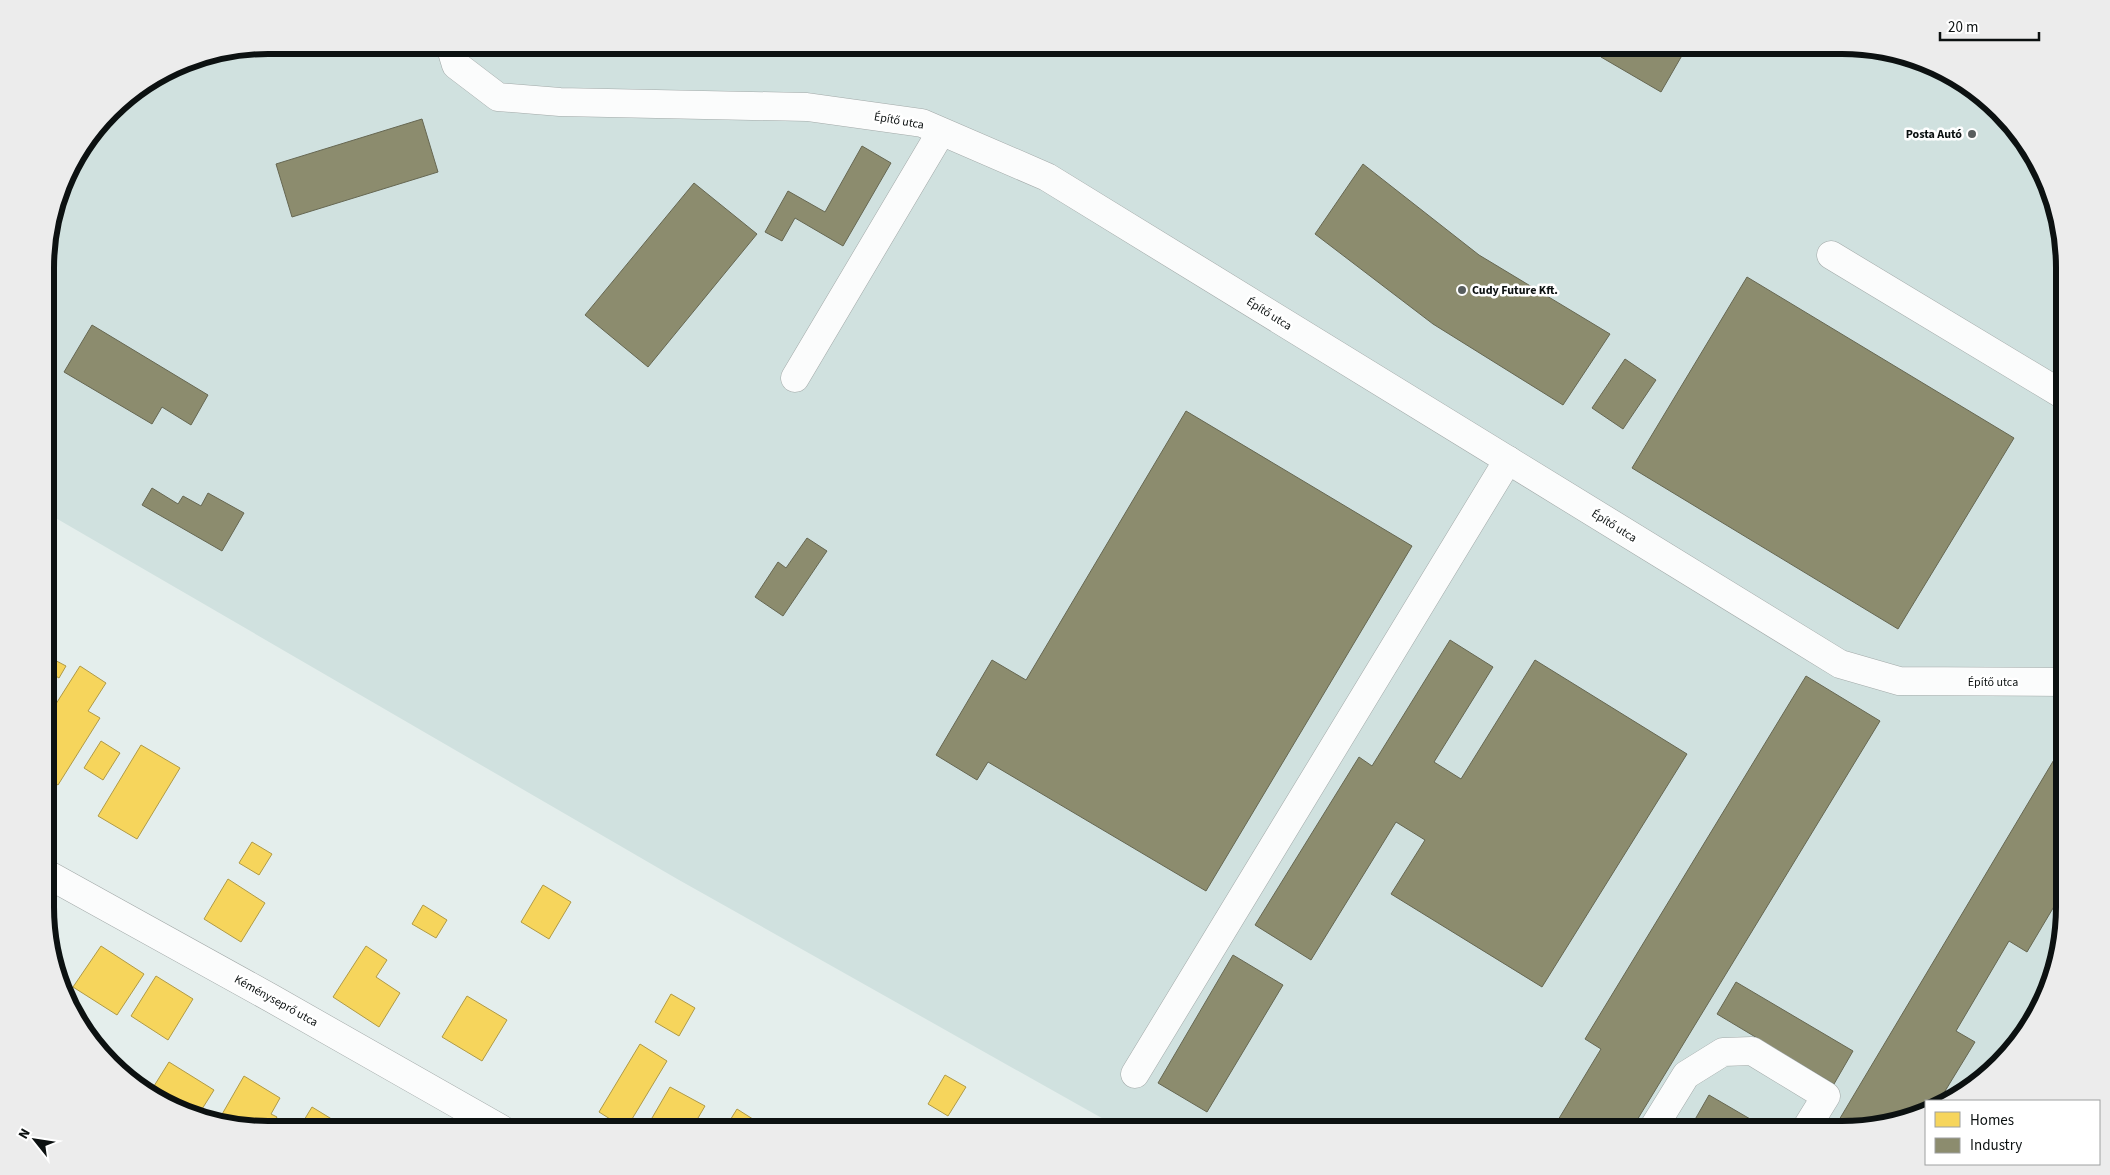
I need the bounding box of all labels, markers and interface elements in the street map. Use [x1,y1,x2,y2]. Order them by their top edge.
scale bar [1940,10,2039,42]
text: 20 m [1948,17,1978,38]
street label: Építő utca [873,108,925,134]
place label: Posta Autó [1906,126,1962,143]
marker: Posta Autó [1966,128,1978,140]
place label: Cudy Future Kft. [1472,282,1558,299]
marker: Cudy Future Kft. [1456,284,1468,296]
street label: Építő utca [1243,293,1295,335]
street label: Építő utca [1588,505,1640,547]
street label: Építő utca [1968,674,2018,691]
street label: Kéményseprő utca [231,971,321,1031]
legend [1925,1100,2100,1165]
text: Homes [1970,1110,2014,1131]
north arrow [10,1115,60,1165]
text: N [14,1125,36,1143]
text: Industry [1970,1135,2022,1156]

